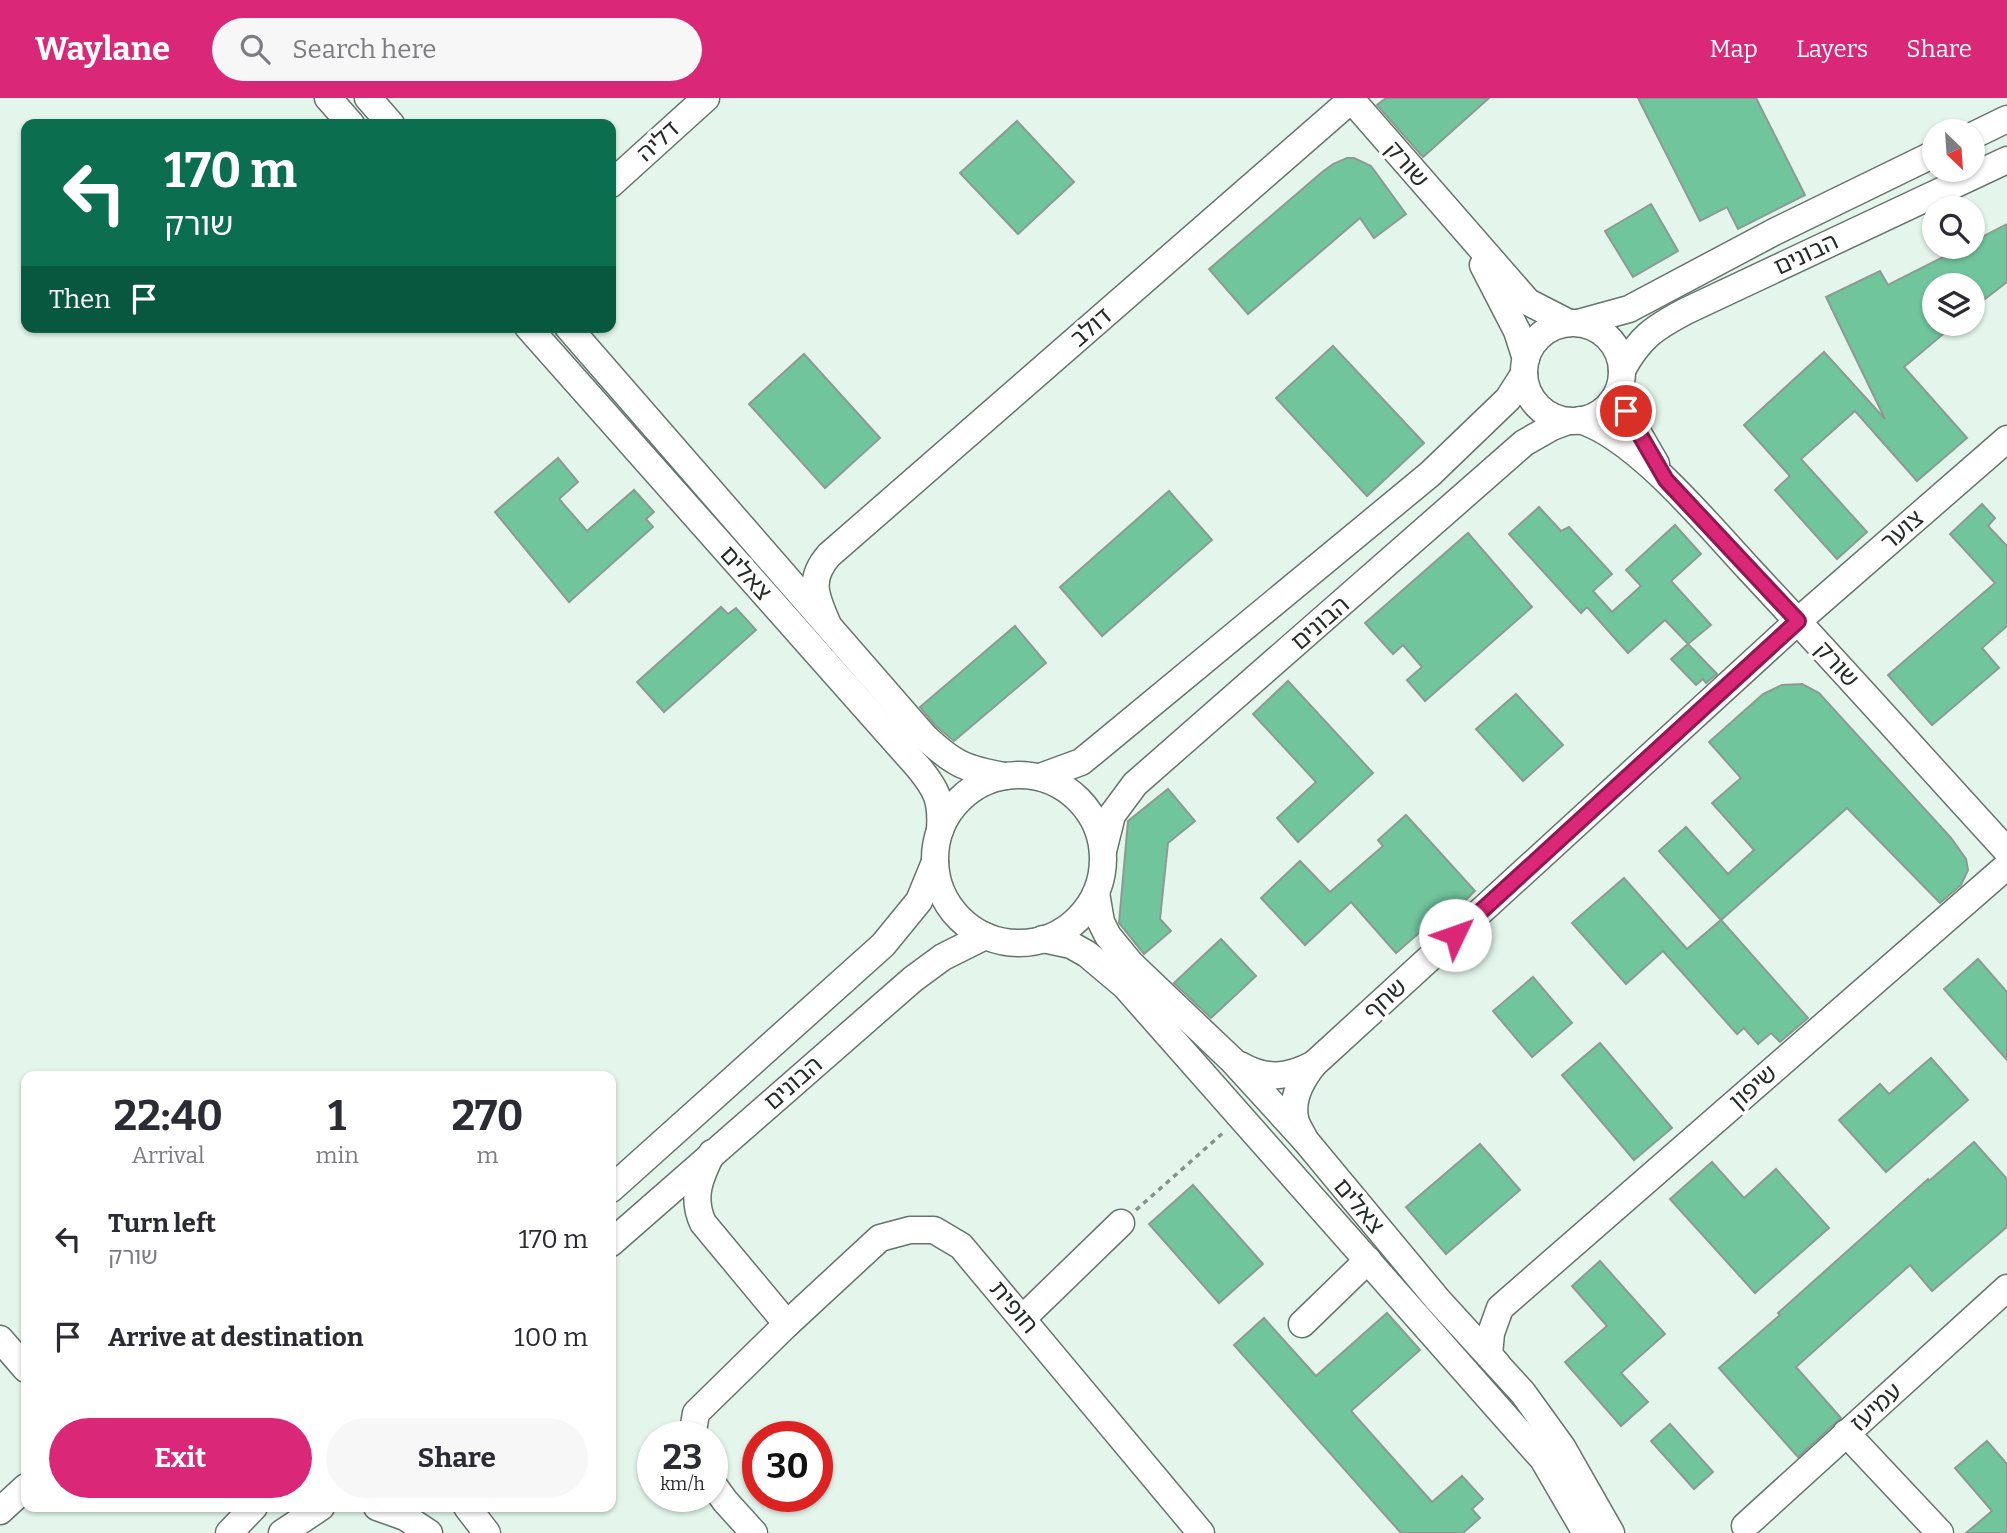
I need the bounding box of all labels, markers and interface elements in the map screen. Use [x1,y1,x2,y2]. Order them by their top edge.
search box [212,18,702,81]
text: Waylane [35,29,170,69]
icon: search [236,30,274,68]
text: Search here [292,34,437,65]
text: Map [1710,35,1758,63]
text: Layers [1796,35,1868,63]
text: Share [1906,35,1972,63]
street label: דליה [631,115,685,167]
north arrow [1922,119,1984,182]
map controls [1922,119,1985,336]
street label: שורק [1379,135,1435,193]
text: 170 m [164,141,297,200]
icon: left [49,147,140,238]
button: search [1922,196,1985,259]
text: שורק [164,205,233,243]
street label: הבונים [1769,227,1843,281]
button: layers [1922,273,1985,336]
icon: arrive [125,280,163,318]
text: Then [49,284,111,315]
street label: דולב [1065,301,1117,353]
pin [1596,381,1656,441]
icon: arrive [1607,392,1645,430]
street label: צוער [1875,504,1929,556]
street label: צאלים [714,540,778,606]
street label: הבונים [1285,590,1355,656]
street label: שורק [1809,635,1865,693]
position arrow [1418,898,1492,972]
street label: שחף [1358,972,1412,1026]
street label: הבונים [758,1050,828,1116]
street label: שיפון [1724,1059,1782,1115]
text: 22:40 [114,1091,223,1141]
text: 1 [328,1091,346,1141]
text: 270 [451,1091,523,1141]
text: Arrival [132,1141,205,1169]
text: min [315,1141,359,1169]
text: m [476,1141,498,1169]
street label: צאלים [1328,1173,1390,1239]
text: Turn left [108,1208,216,1239]
icon: left [49,1220,87,1258]
text: 170 m [518,1224,588,1255]
text: שורק [108,1242,158,1270]
street label: חופית [984,1275,1044,1339]
icon: arrive [49,1318,87,1356]
text: Arrive at destination [108,1322,363,1353]
text: 100 m [514,1322,588,1353]
street label: עמיעז [1845,1377,1907,1437]
button: Exit [49,1418,312,1498]
button: Share [326,1418,588,1498]
speed limit sign: 30 [742,1421,833,1512]
text: 23 [663,1436,702,1478]
text: km/h [660,1473,705,1495]

